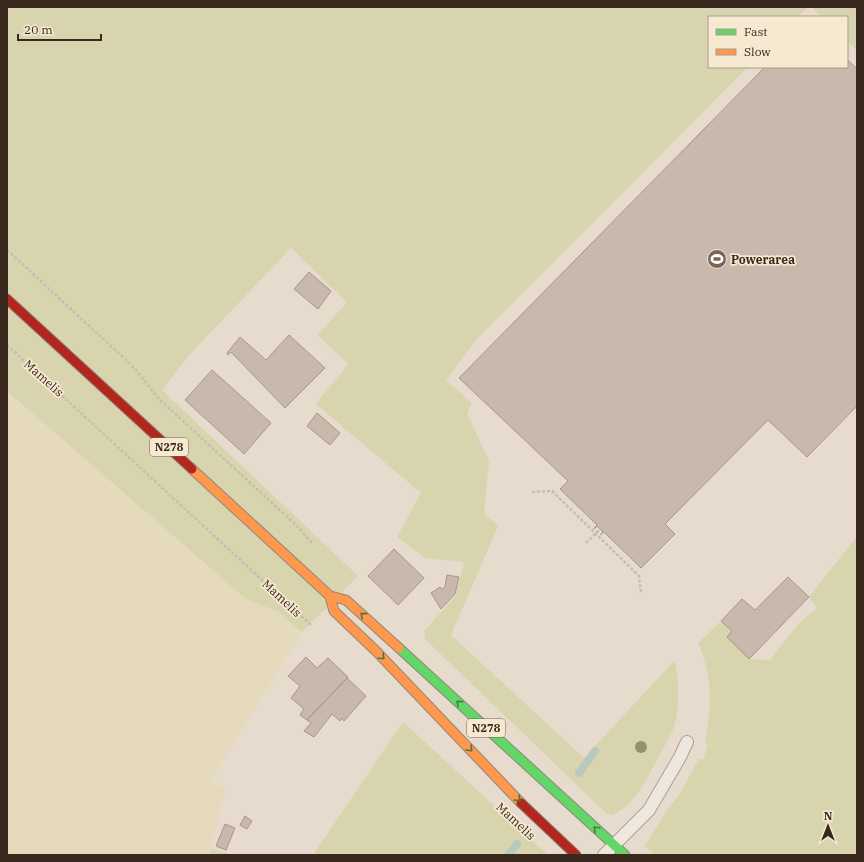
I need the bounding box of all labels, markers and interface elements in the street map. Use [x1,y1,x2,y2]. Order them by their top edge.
scale bar [18,16,101,42]
legend [708,16,848,68]
text: 20 m [24,22,53,37]
text: Fast [744,24,768,39]
text: Slow [744,44,771,59]
sports icon: Powerarea [706,248,728,270]
place label: Powerarea [731,252,795,267]
street label: Mamelis [21,356,67,400]
road number: N278 [150,438,188,456]
street label: Mamelis [259,576,305,620]
one-way arrow [360,613,368,620]
one-way arrow [378,652,385,660]
one-way arrow [456,700,464,708]
road number: N278 [467,719,505,737]
one-way arrow [465,744,472,751]
one-way arrow [513,794,521,802]
street label: Mamelis [493,799,539,843]
north arrow [808,806,848,846]
text: N [824,809,833,823]
one-way arrow [593,826,601,833]

